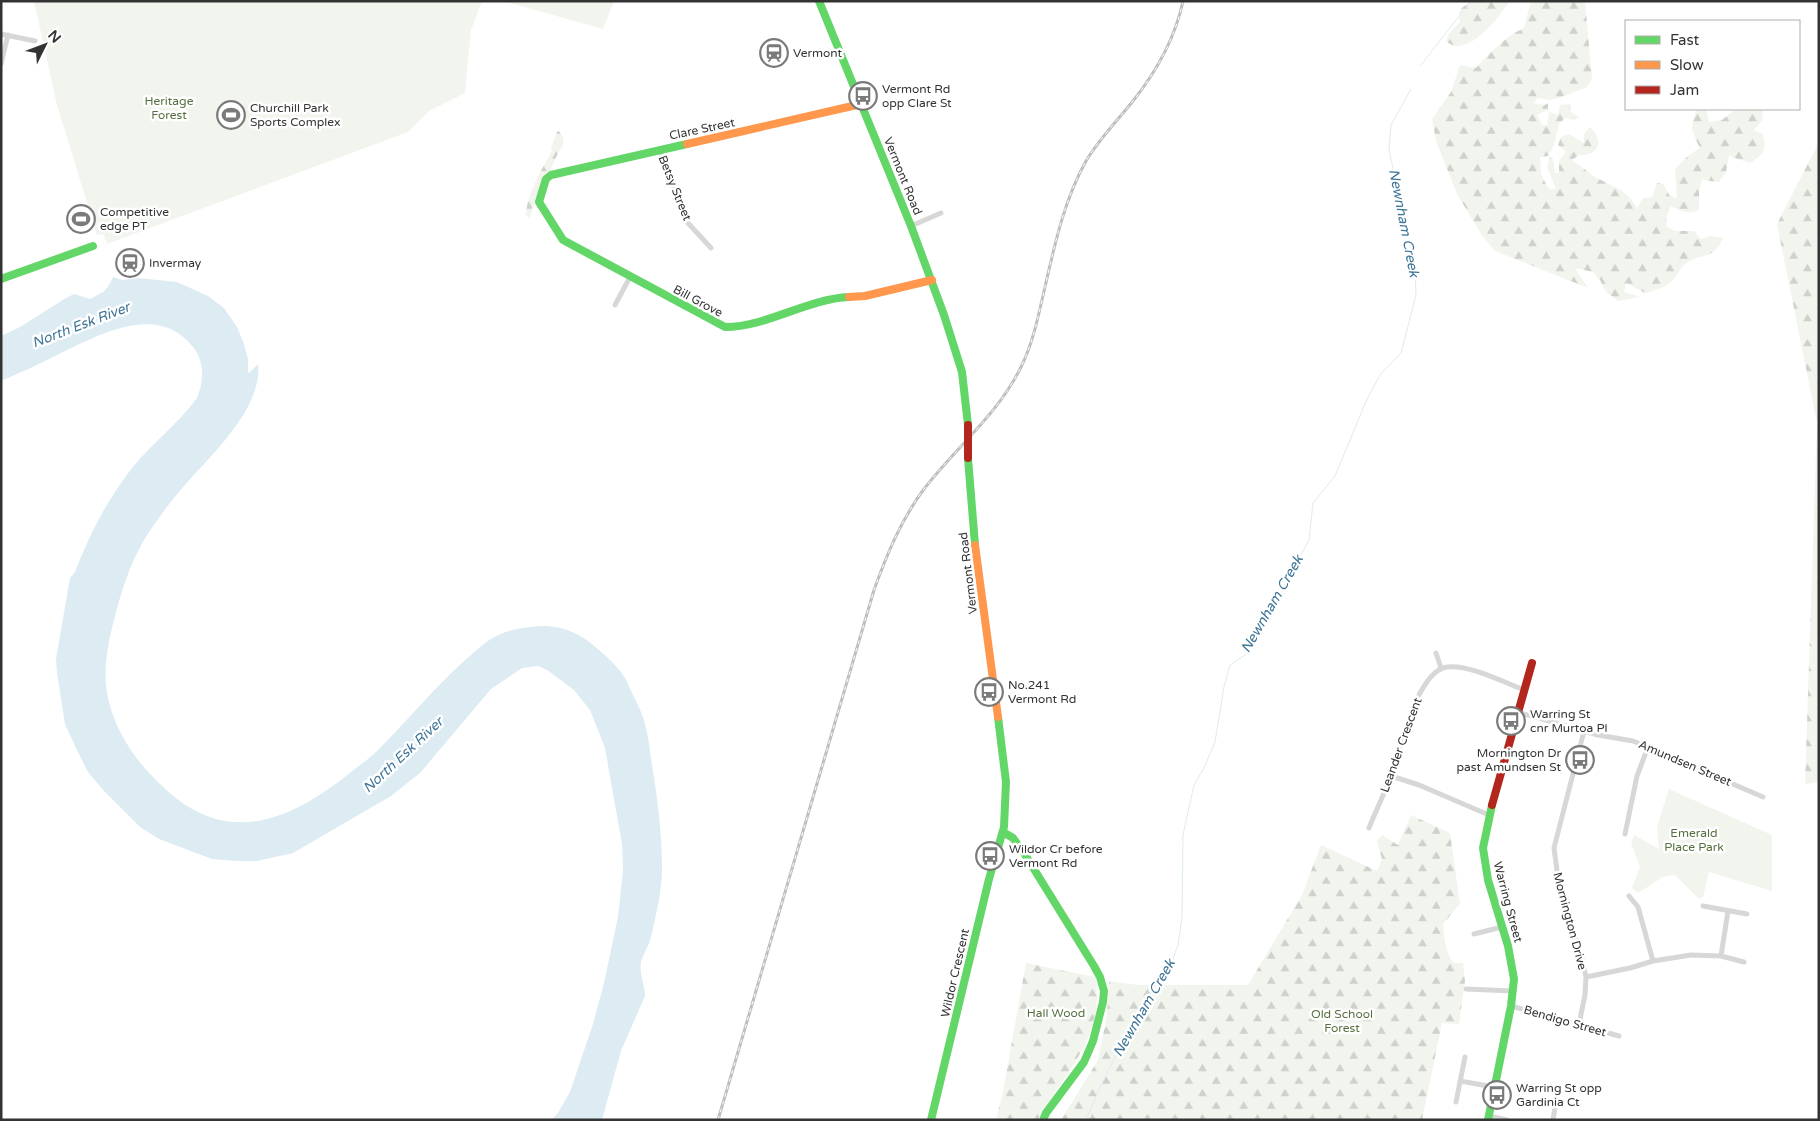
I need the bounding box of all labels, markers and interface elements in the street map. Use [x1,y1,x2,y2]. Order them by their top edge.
north arrow [20,20,70,70]
legend [1625,20,1800,110]
text: N [44,27,64,47]
text: Fast [1670,31,1700,49]
station icon: Vermont [759,38,789,68]
place label: Vermont [793,46,843,60]
text: Slow [1670,56,1704,74]
bus stop icon: Vermont Rd opp Clare St [848,81,878,111]
text: Jam [1670,81,1699,99]
place label: Vermont Rd opp Clare St [882,82,952,110]
park label: Heritage Forest [145,94,194,122]
sports icon: Churchill Park Sports Complex [216,100,246,130]
place label: Churchill Park Sports Complex [250,101,340,129]
street label: Clare Street [668,115,736,143]
street label: Vermont Road [881,135,925,217]
street label: Betsy Street [656,153,695,223]
water label: Newnham Creek [1385,168,1423,280]
sports icon: Competitive edge PT [66,204,96,234]
place label: Competitive edge PT [100,205,169,233]
station icon: Invermay [115,248,145,278]
place label: Invermay [149,256,202,270]
street label: Bill Grove [671,282,725,320]
water label: North Esk River [30,298,134,351]
street label: Vermont Road [956,531,980,615]
water label: Newnham Creek [1237,551,1307,656]
bus stop icon: No.241 Vermont Rd [974,677,1004,707]
place label: No.241 Vermont Rd [1008,678,1076,706]
street label: Leander Crescent [1377,695,1425,794]
bus stop icon: Warring St cnr Murtoa Pl [1496,706,1526,736]
place label: Warring St cnr Murtoa Pl [1530,707,1607,735]
water label: North Esk River [359,712,448,796]
street label: Amundsen Street [1637,737,1734,789]
bus stop icon: Mornington Dr past Amundsen St [1565,745,1595,775]
place label: Mornington Dr past Amundsen St [1457,746,1561,774]
park label: Emerald Place Park [1664,826,1724,854]
bus stop icon: Wildor Cr before Vermont Rd [975,841,1005,871]
place label: Wildor Cr before Vermont Rd [1009,842,1103,870]
street label: Warring Street [1491,860,1526,944]
street label: Mornington Drive [1550,871,1590,971]
street label: Wildor Crescent [938,927,972,1019]
water label: Newnham Creek [1109,955,1179,1060]
street label: Bendigo Street [1522,1003,1608,1040]
park label: Hall Wood [1027,1006,1085,1020]
park label: Old School Forest [1311,1007,1373,1035]
bus stop icon: Warring St opp Gardinia Ct [1482,1080,1512,1110]
place label: Warring St opp Gardinia Ct [1516,1081,1602,1109]

